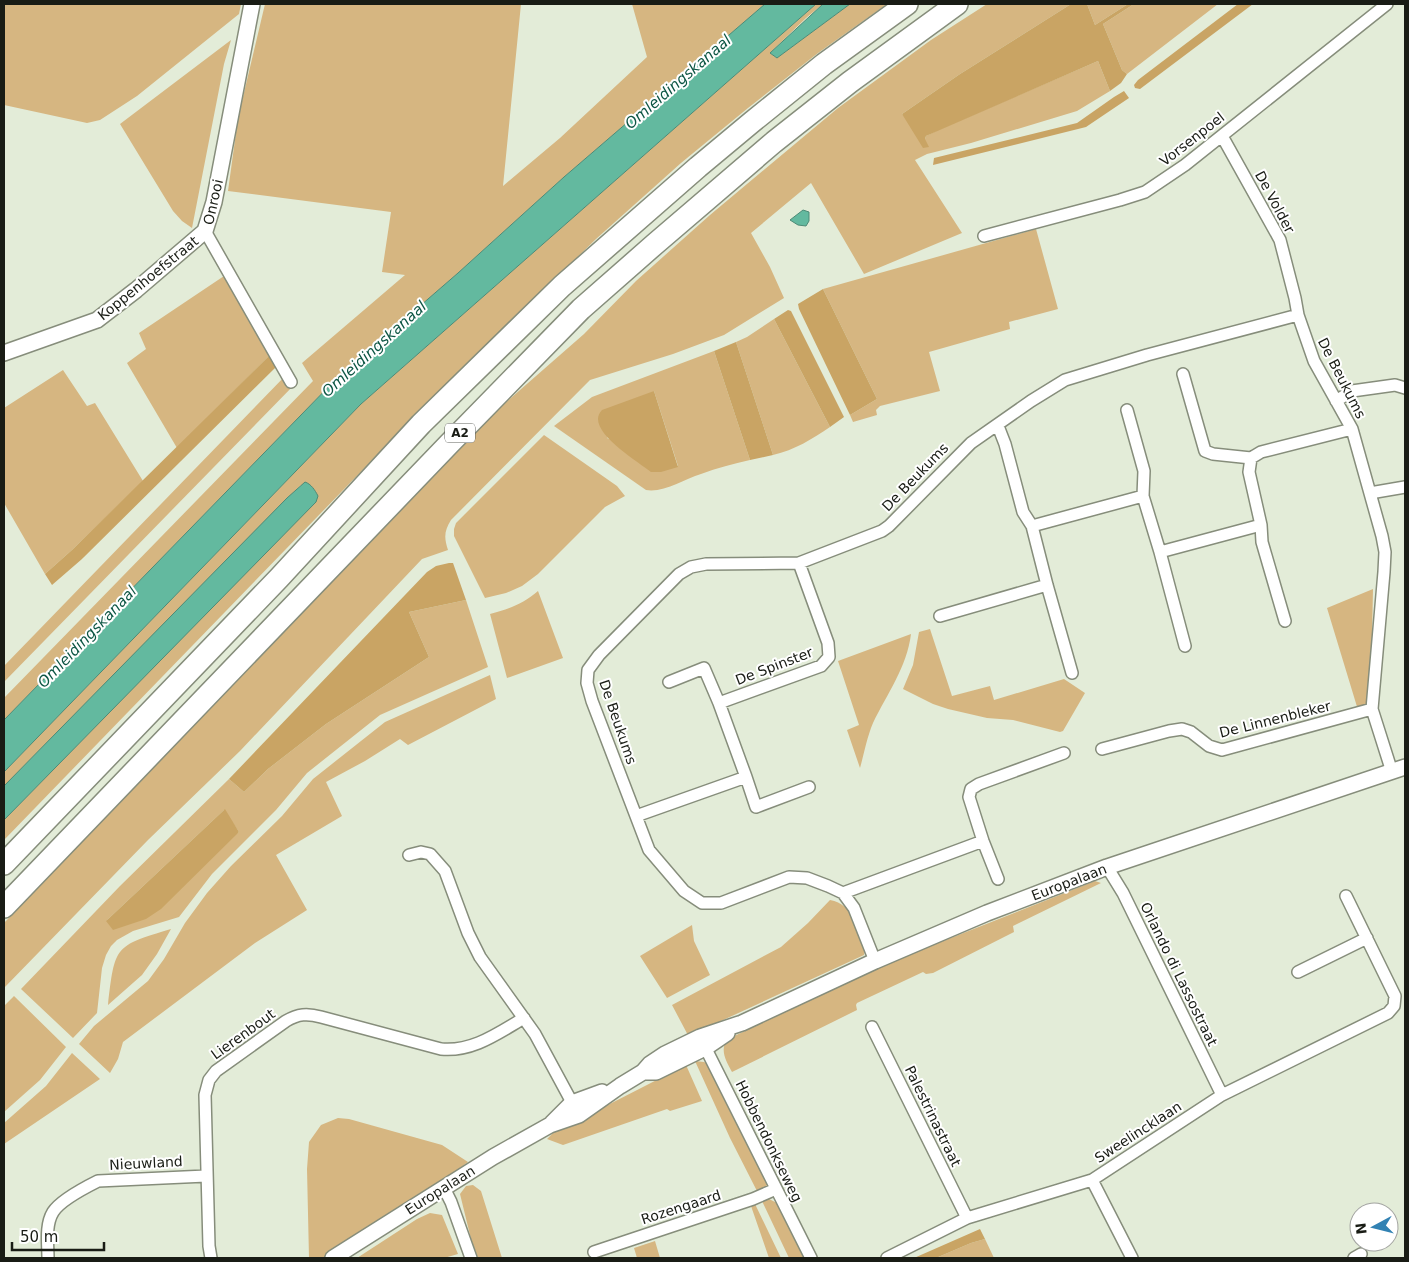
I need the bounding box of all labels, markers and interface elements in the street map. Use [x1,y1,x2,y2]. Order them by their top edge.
water label: Omleidingskanaal [621,31,735,133]
street label: Vorsenpoel [1157,109,1227,169]
street label: De Volder [1252,168,1298,236]
street label: Onrooi [200,178,226,226]
street label: Koppenhoefstraat [95,232,202,323]
water label: Omleidingskanaal [318,297,431,401]
street label: De Beukums [1315,335,1369,421]
road number: A2 [445,423,475,442]
street label: De Beukums [879,440,951,514]
water label: Omleidingskanaal [34,582,141,692]
street label: De Spinster [733,644,815,688]
street label: De Beukums [596,678,640,766]
street label: De Linnenbleker [1218,697,1333,741]
street label: Europalaan [1029,860,1109,904]
street label: Orlando di Lassostraat [1137,900,1221,1049]
street label: Lierenbout [208,1005,278,1063]
street label: Palestrinastraat [902,1063,965,1169]
street label: Hobbendonkseweg [733,1077,805,1205]
street label: Sweelincklaan [1092,1098,1184,1166]
street label: Nieuwland [109,1153,183,1173]
street label: Europalaan [402,1162,478,1218]
street label: Rozengaard [639,1187,723,1227]
north arrow [1349,1202,1399,1252]
scale bar [12,1220,105,1252]
text: N [1352,1222,1370,1235]
text: 50 m [20,1228,58,1246]

